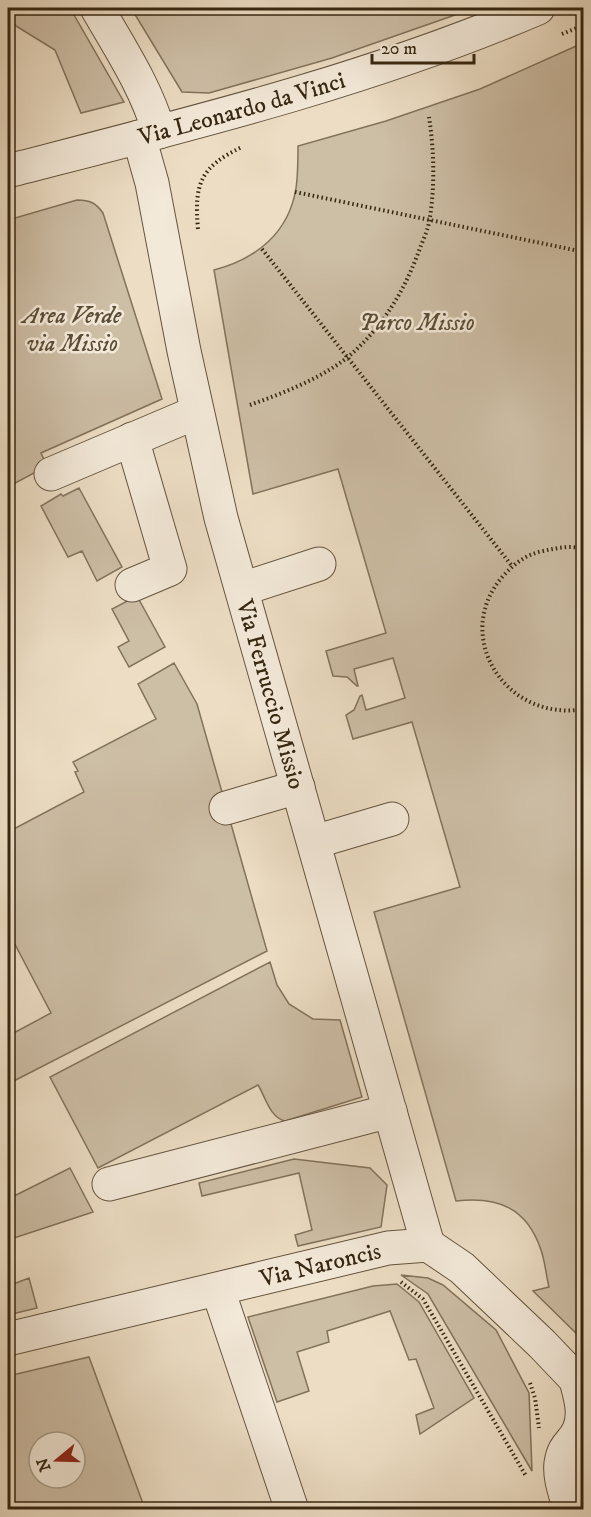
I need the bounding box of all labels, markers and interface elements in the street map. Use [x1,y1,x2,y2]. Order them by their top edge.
scale bar [372,27,474,65]
text: 20 m [381,38,417,60]
street label: Via Leonardo da Vinci [134,66,349,153]
park label: Area Verde via Missio [20,301,122,359]
park label: Parco Missio [359,308,475,338]
street label: Via Ferruccio Missio [229,595,311,793]
street label: Via Naroncis [256,1236,384,1294]
north arrow [27,1430,87,1490]
text: N [32,1455,55,1474]

